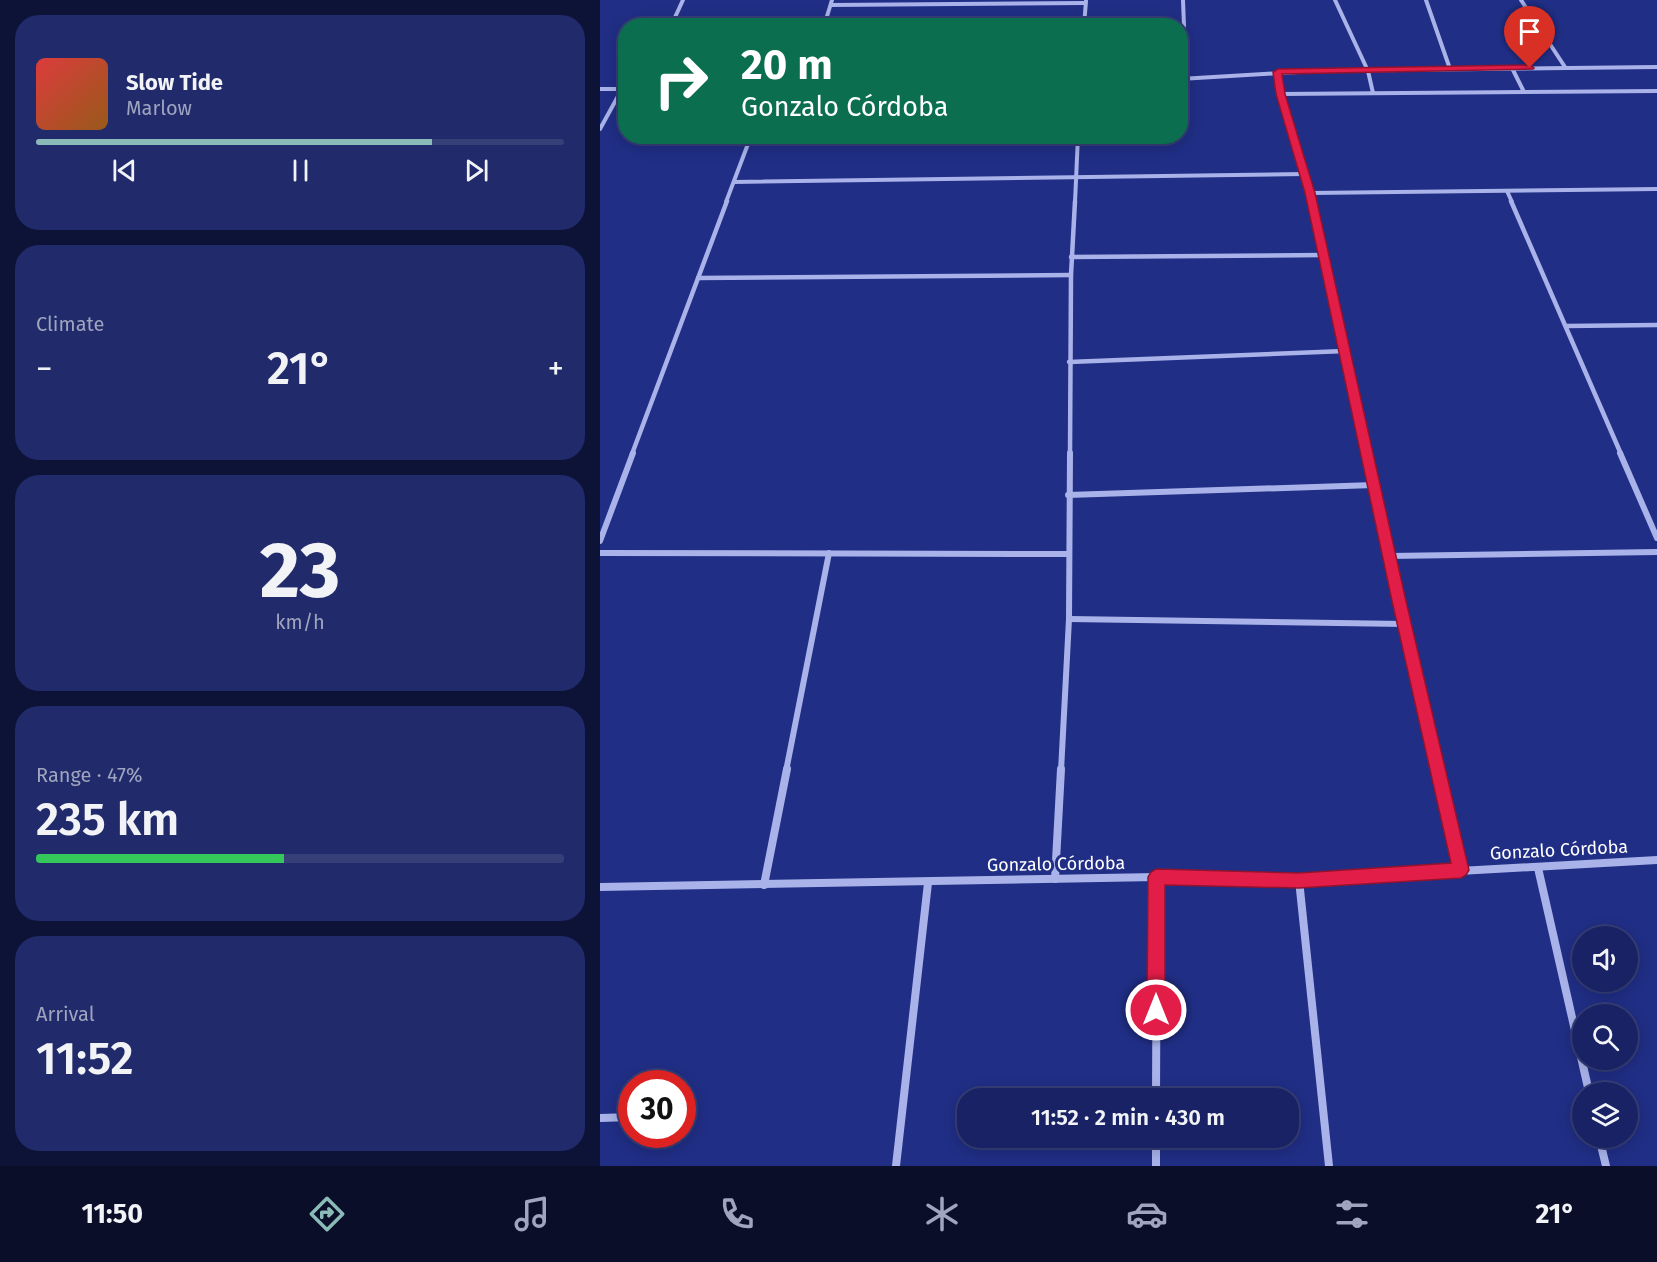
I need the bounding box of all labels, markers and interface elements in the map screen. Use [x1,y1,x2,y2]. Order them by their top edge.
pin [1504,6,1555,68]
icon: arrive [1513,15,1546,48]
text: 20 m [741,40,833,90]
icon: right [642,42,720,120]
text: Slow Tide [126,69,223,96]
text: Gonzalo Córdoba [741,91,948,123]
text: Marlow [126,96,192,120]
icon: previous [108,154,141,187]
icon: pause [284,154,317,187]
icon: next [460,154,493,187]
text: Climate [36,312,104,336]
text: 21° [267,342,333,396]
text: − [36,349,53,389]
text: + [548,349,564,389]
text: 23 [260,524,340,618]
text: km/h [275,610,325,634]
text: Range · 47% [36,763,143,787]
text: 235 km [36,793,179,847]
street label: Gonzalo Córdoba [1489,835,1629,865]
street label: Gonzalo Córdoba [987,852,1125,876]
map controls [1572,926,1638,1148]
button: sound [1572,926,1638,992]
position arrow [1124,978,1188,1042]
text: Arrival [36,1002,95,1026]
button: search [1572,1004,1638,1070]
text: 11:52 [36,1032,134,1086]
speed limit sign: 30 [618,1070,696,1148]
button: layers [1572,1082,1638,1148]
text: 11:52 · 2 min · 430 m [1031,1104,1225,1131]
icon: directions [306,1193,348,1235]
icon: music [511,1193,553,1235]
icon: phone [716,1193,758,1235]
icon: climate [921,1193,963,1235]
icon: car [1126,1193,1168,1235]
icon: filters [1331,1193,1373,1235]
text: 11:50 [81,1198,143,1230]
text: 21° [1535,1198,1575,1230]

